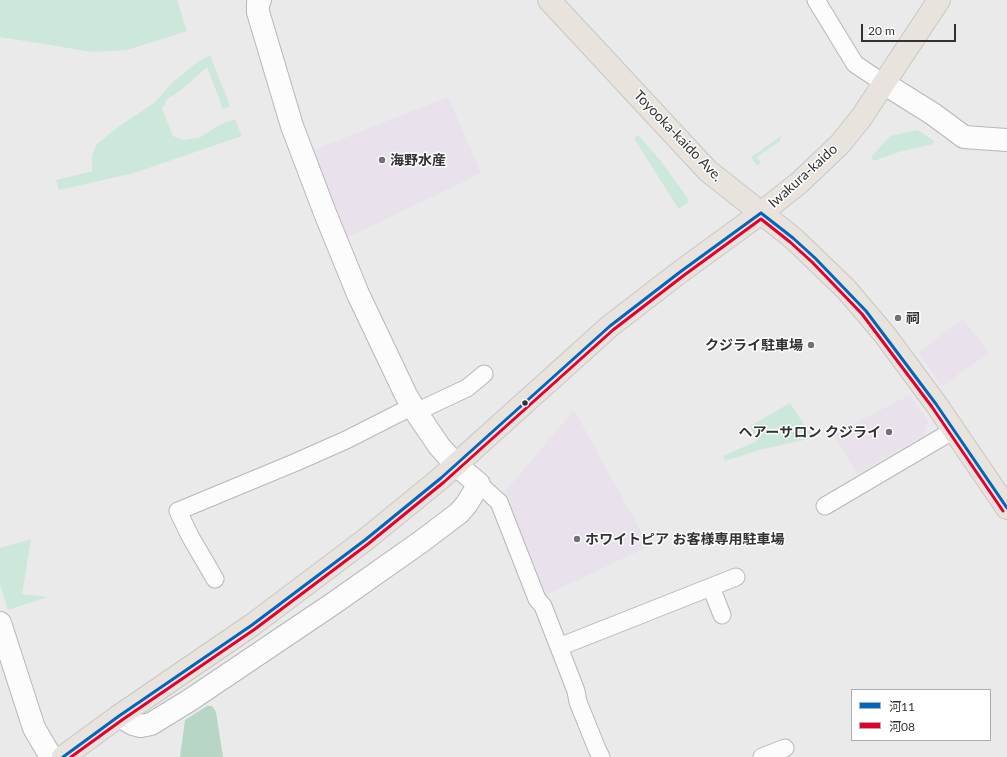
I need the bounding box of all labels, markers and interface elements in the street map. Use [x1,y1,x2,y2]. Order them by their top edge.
scale bar [863,16,958,42]
text: 20 m [868,23,895,38]
street label: Toyooka-kaido Ave. [630,87,726,185]
street label: Iwakura-kaido [765,141,841,211]
place label: 海野水産 [390,152,446,168]
marker: 海野水産 [377,155,387,165]
place label: 祠 [906,310,920,326]
marker: 祠 [893,313,903,323]
place label: クジライ駐車場 [705,337,803,353]
marker: クジライ駐車場 [806,340,816,350]
unlabelled marker [520,398,530,408]
place label: ヘアーサロン クジライ [738,424,881,440]
marker: ヘアーサロン クジライ [884,427,894,437]
place label: ホワイトピア お客様専用駐車場 [585,531,784,547]
marker: ホワイトピア お客様専用駐車場 [572,534,582,544]
legend [851,689,991,741]
text: 河11 [889,699,915,714]
text: 河08 [889,719,915,734]

